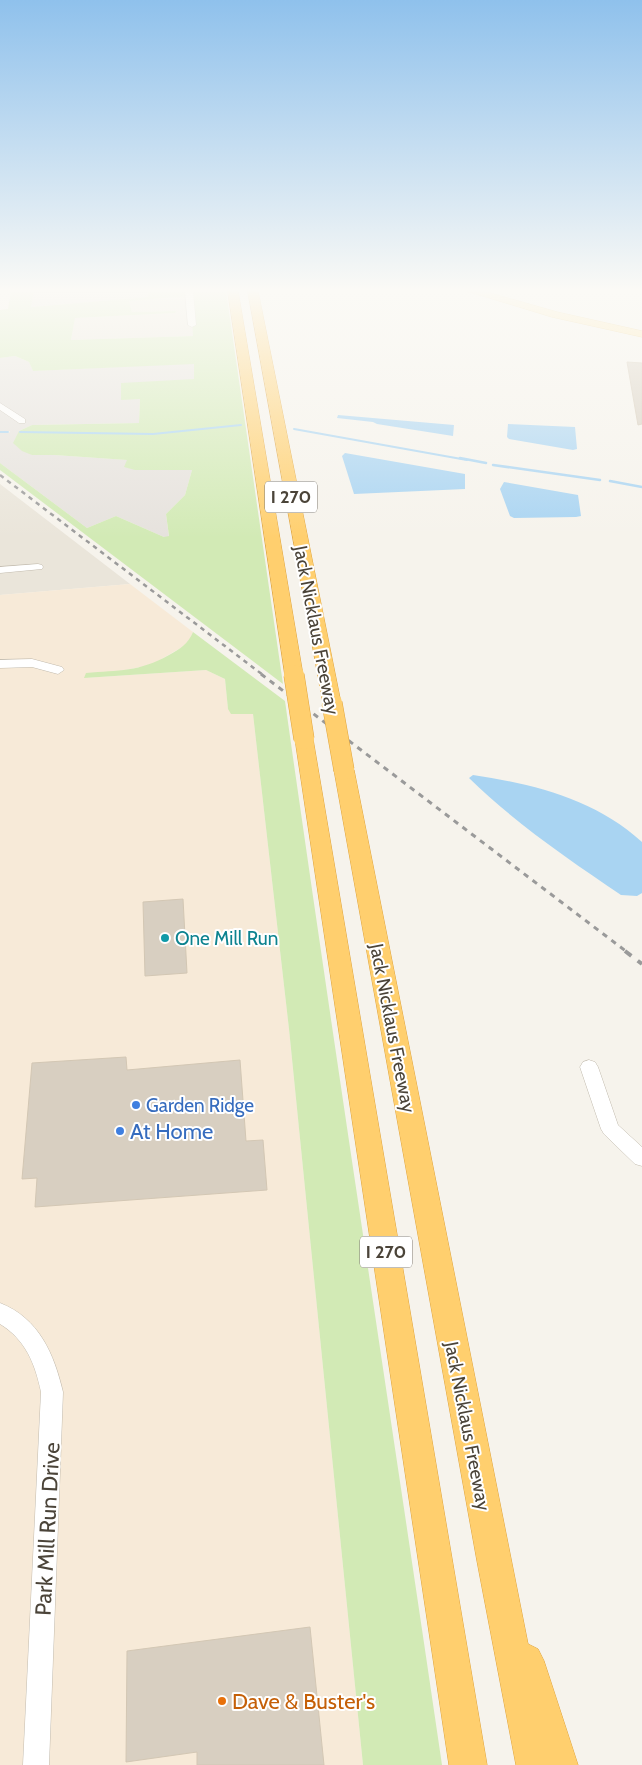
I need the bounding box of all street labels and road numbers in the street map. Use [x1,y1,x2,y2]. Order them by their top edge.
road number: I 270 [265,482,317,512]
street label: Jack Nicklaus Freeway [289,543,344,717]
street label: Jack Nicklaus Freeway [365,941,420,1115]
road number: I 270 [360,1236,412,1268]
street label: Jack Nicklaus Freeway [440,1339,495,1513]
street label: Park Mill Run Drive [29,1442,66,1616]

